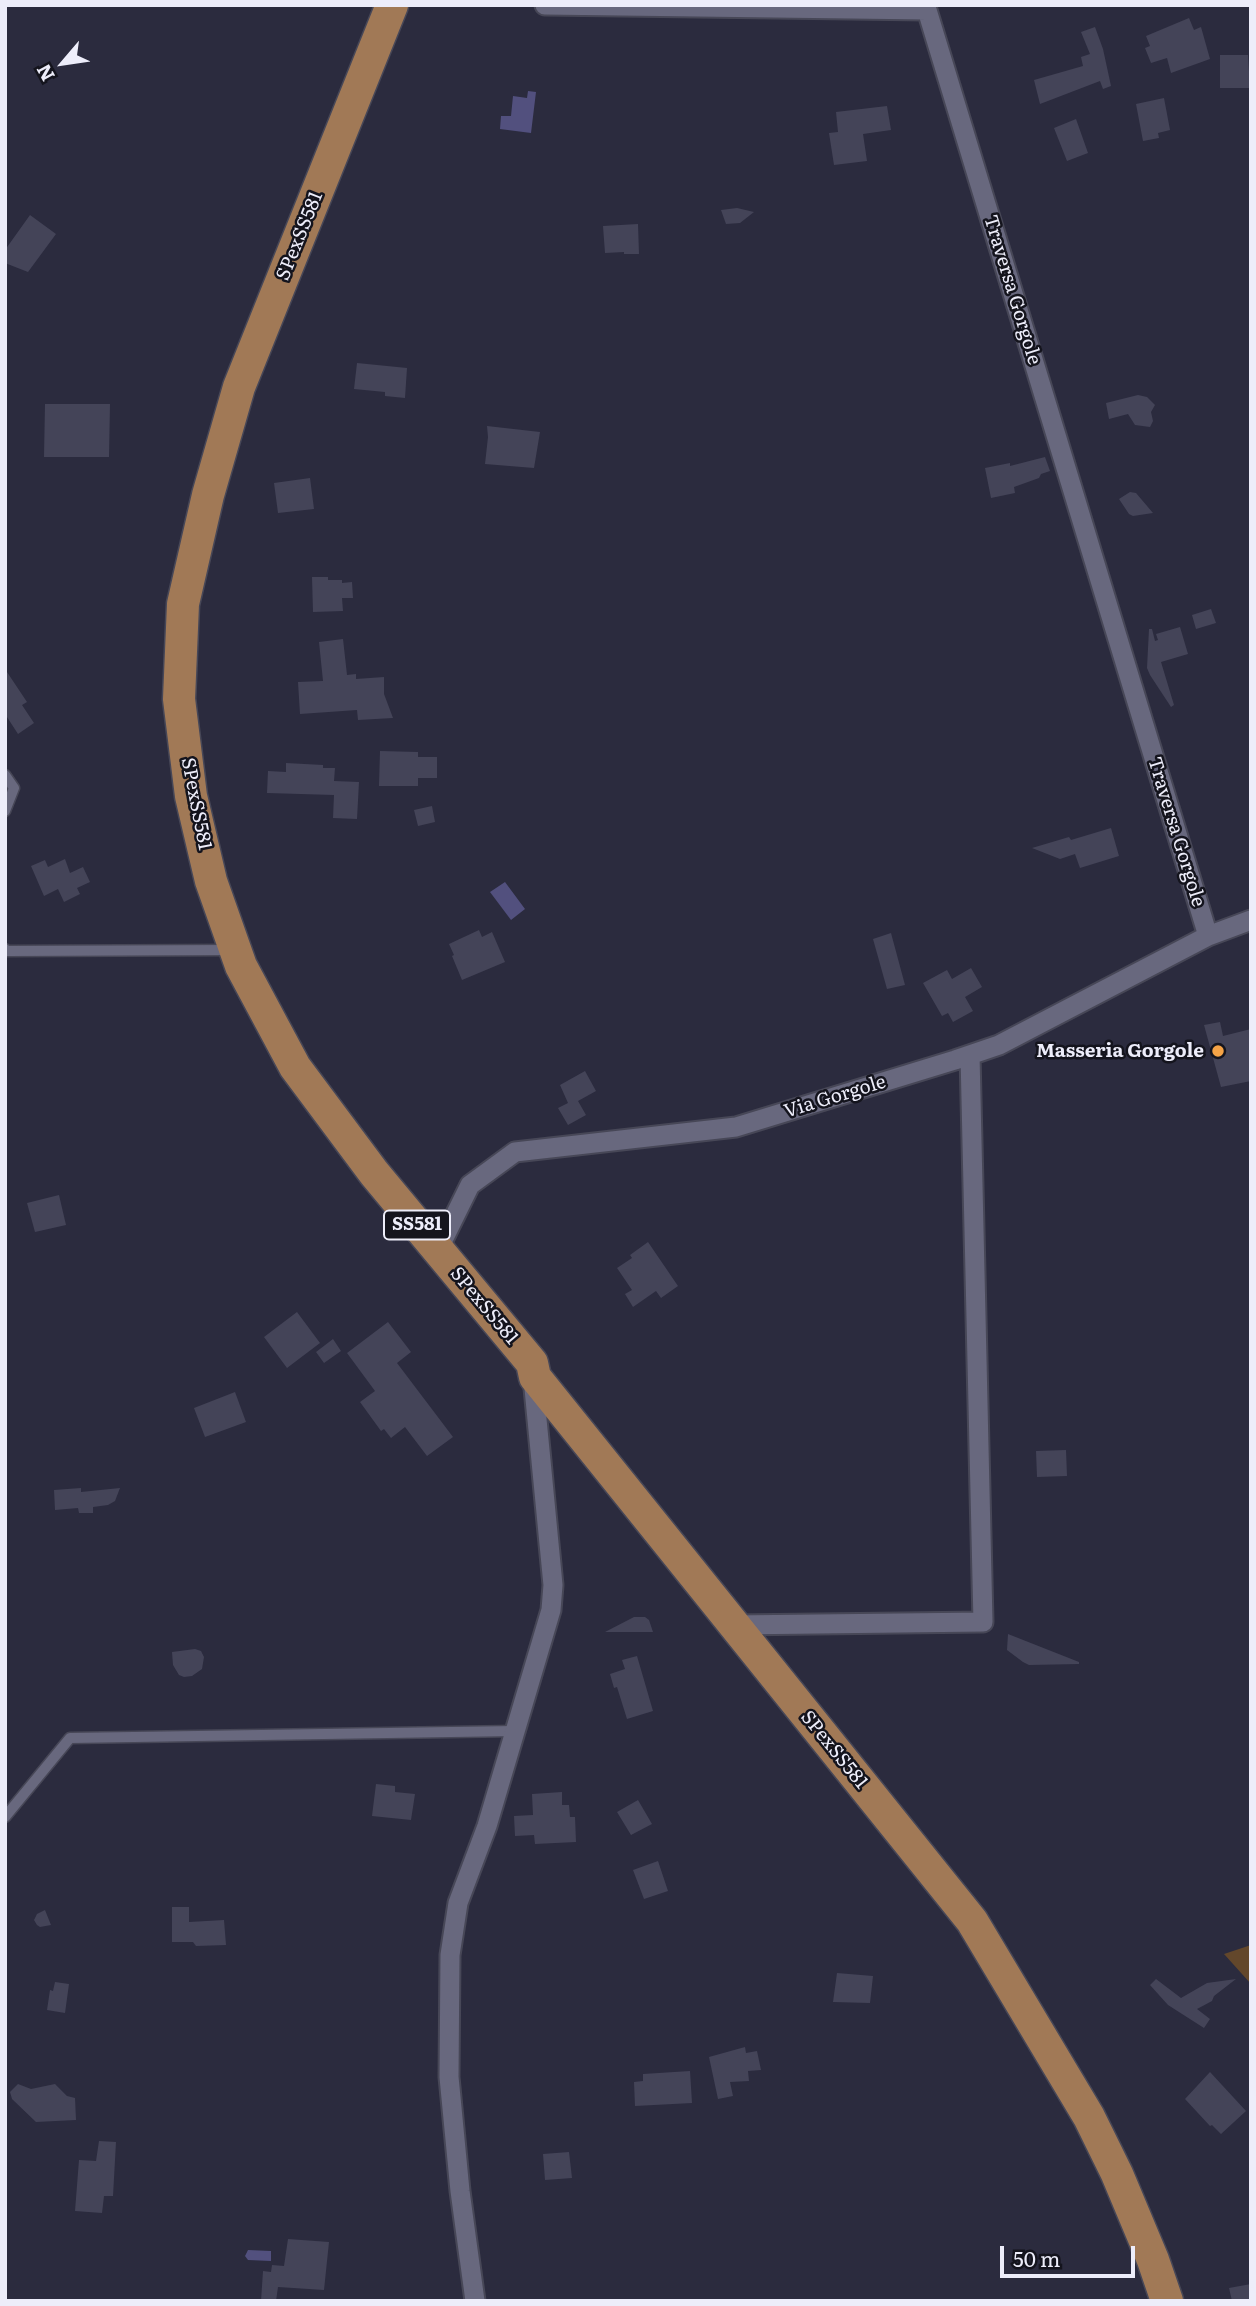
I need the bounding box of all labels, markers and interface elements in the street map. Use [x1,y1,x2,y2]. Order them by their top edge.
north arrow [28,28,98,98]
text: N [29,59,61,87]
street label: SPexSS581 [272,188,328,284]
street label: Traversa Gorgole [978,212,1046,368]
street label: Traversa Gorgole [1142,754,1210,910]
street label: SPexSS581 [176,756,216,852]
place label: Masseria Gorgole [1036,1040,1204,1062]
marker: Masseria Gorgole [1210,1043,1226,1059]
street label: Via Gorgole [781,1071,889,1123]
road number: SS581 [384,1210,450,1240]
street label: SPexSS581 [445,1263,523,1349]
street label: SPexSS581 [796,1706,872,1794]
scale bar [1004,2232,1139,2276]
text: 50 m [1013,2242,1060,2273]

